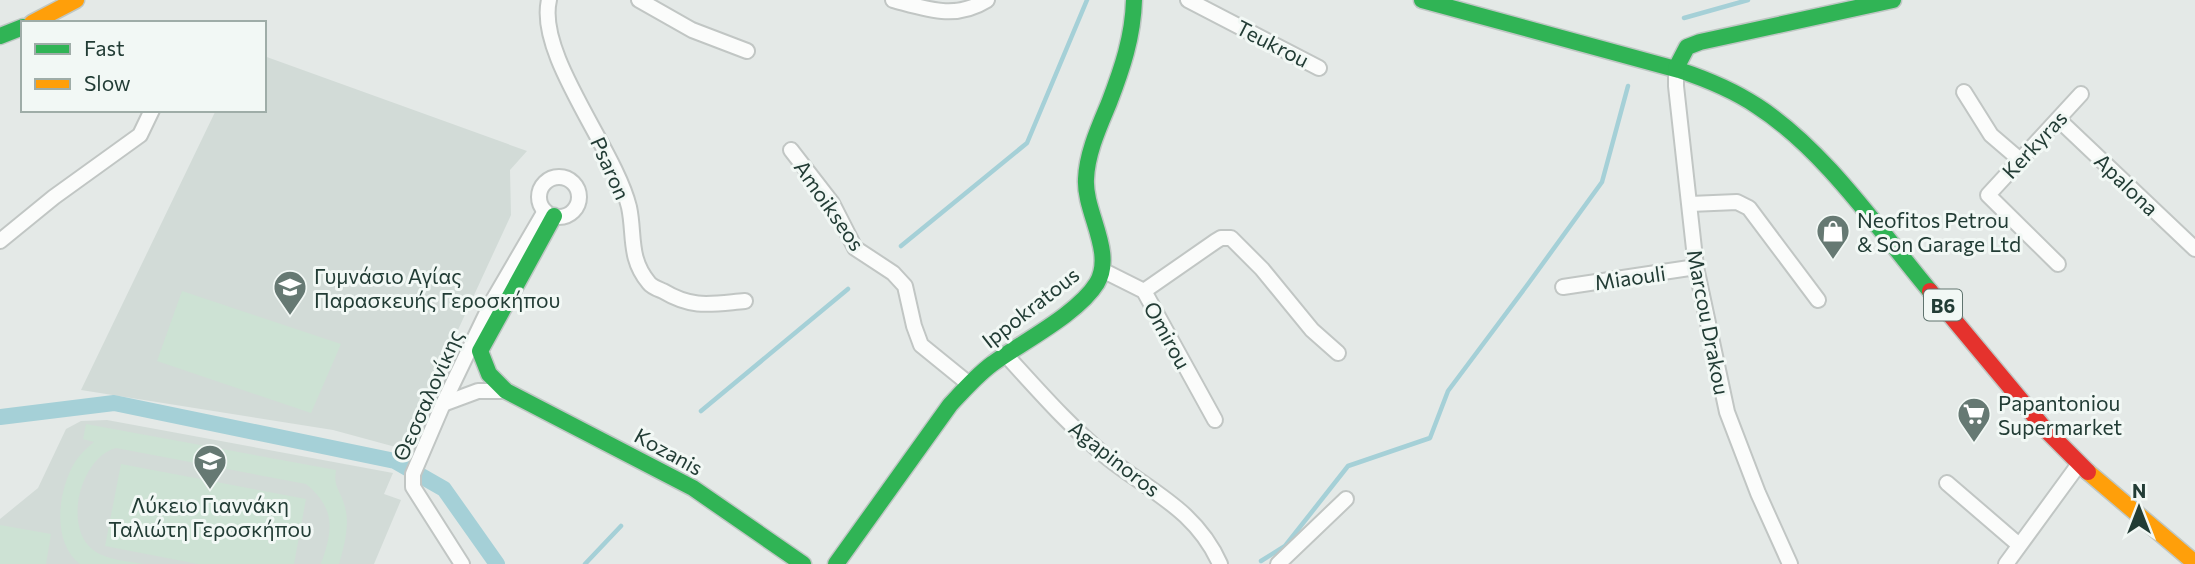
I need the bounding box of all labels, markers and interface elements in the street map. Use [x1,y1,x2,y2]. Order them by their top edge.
street label: Teukrou [1232,14,1314,72]
legend [21,21,266,112]
text: Fast [84,35,125,60]
text: Slow [84,70,131,95]
street label: Kerkyras [1996,105,2072,183]
street label: Psaron [586,133,636,203]
street label: Apalona [2090,148,2164,220]
street label: Amoikseos [790,155,870,255]
place label: Neofitos Petrou & Son Garage Ltd [1857,207,2021,256]
shop icon: Neofitos Petrou & Son Garage Ltd [1814,212,1852,261]
street label: Marcou Drakou [1683,247,1735,397]
street label: Miaouli [1593,260,1667,294]
street label: Ippokratous [977,261,1083,353]
place label: Γυμνάσιο Αγίας Παρασκευής Γεροσκήπου [314,263,560,312]
school or university icon: Γυμνάσιο Αγίας Παρασκευής Γεροσκήπου [271,268,309,317]
road number: B6 [1924,290,1962,320]
street label: Omirou [1139,297,1197,373]
street label: Θεσσαλονίκης [387,326,467,464]
place label: Papantoniou Supermarket [1998,390,2122,439]
supermarket icon: Papantoniou Supermarket [1955,395,1993,444]
street label: Agapinoros [1065,415,1165,501]
street label: Kozanis [630,422,708,480]
school or university icon: Λύκειο Γιαννάκη Ταλιώτη Γεροσκήπου [191,442,229,491]
north arrow [2104,473,2174,543]
text: N [2132,479,2146,502]
place label: Λύκειο Γιαννάκη Ταλιώτη Γεροσκήπου [108,492,312,541]

